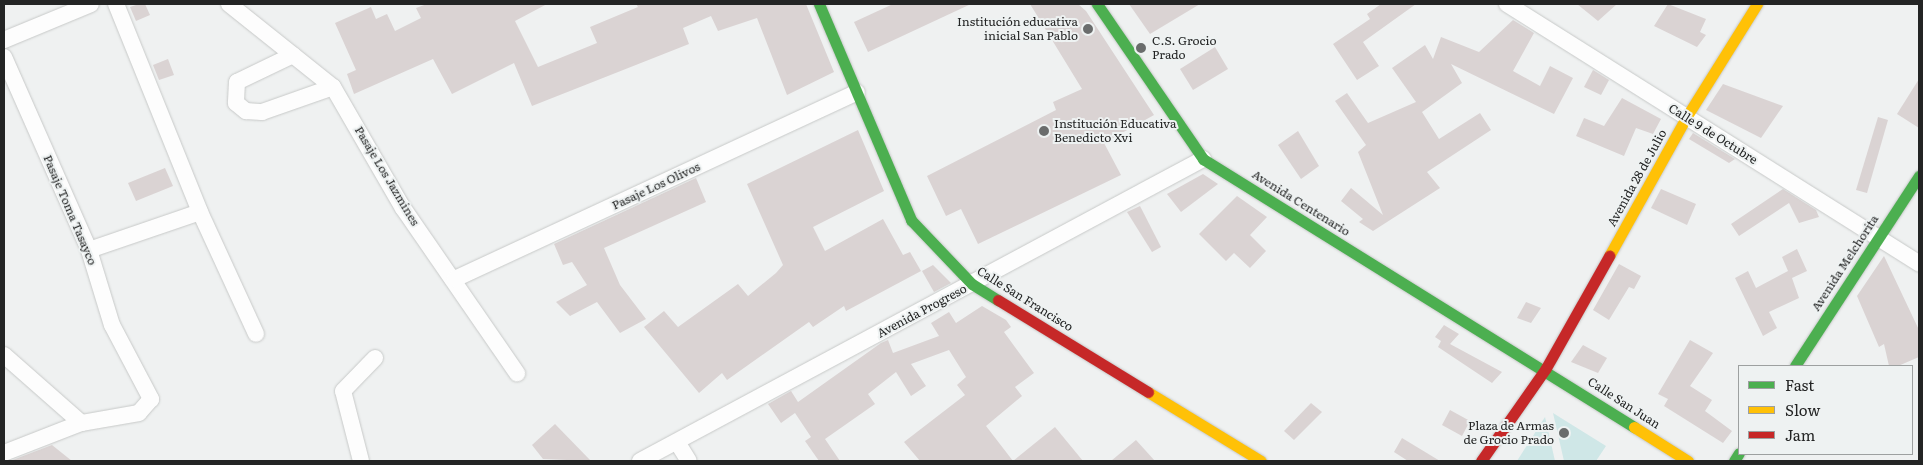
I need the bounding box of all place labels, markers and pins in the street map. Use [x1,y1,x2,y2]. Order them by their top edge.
place label: Institución educativa inicial San Pablo [957,15,1078,43]
marker: Institución educativa inicial San Pablo [1082,23,1094,35]
place label: C.S. Grocio Prado [1152,34,1217,62]
marker: C.S. Grocio Prado [1134,41,1148,55]
place label: Institución Educativa Benedicto Xvi [1054,117,1176,145]
marker: Institución Educativa Benedicto Xvi [1038,125,1050,137]
place label: Plaza de Armas de Grocio Prado [1464,419,1554,447]
marker: Plaza de Armas de Grocio Prado [1558,427,1570,439]

